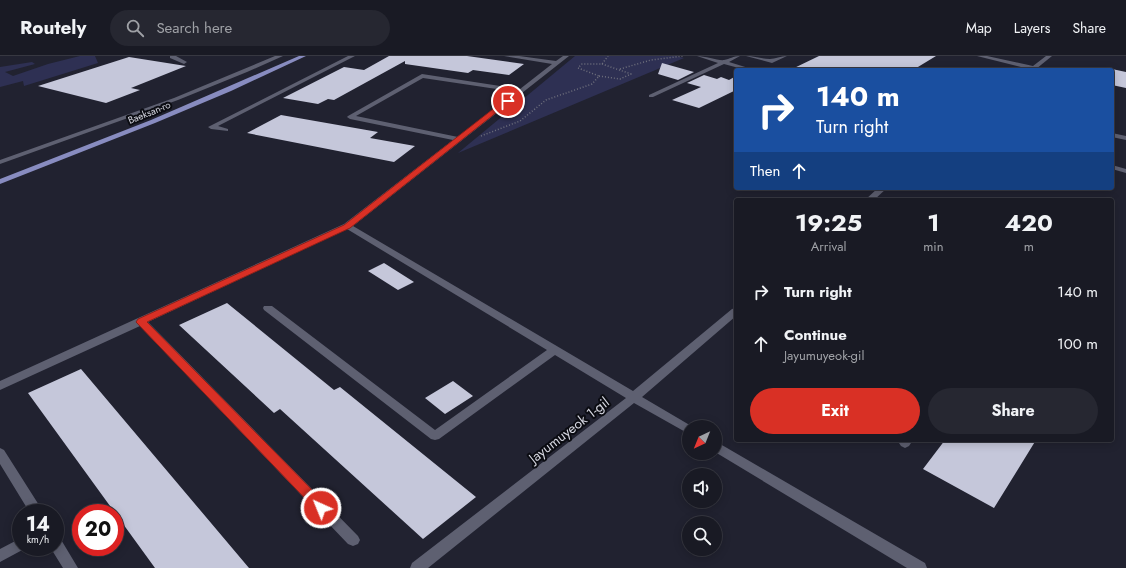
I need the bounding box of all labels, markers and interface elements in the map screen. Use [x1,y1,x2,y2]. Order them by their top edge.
search box [110,10,390,46]
text: Routely [20,14,86,41]
icon: search [124,17,146,39]
text: Search here [156,17,232,39]
text: Map [966,18,992,38]
text: Layers [1014,18,1050,38]
text: Share [1072,18,1106,38]
text: 140 m [816,76,900,117]
pin [491,84,525,118]
icon: right [750,84,802,136]
icon: arrive [497,90,519,112]
street label: Baeksan-ro [126,97,173,128]
text: Turn right [816,114,888,140]
text: Then [750,160,780,182]
icon: ahead [788,160,810,182]
text: 19:25 [795,205,862,240]
text: 1 [927,205,940,240]
text: 420 [1005,205,1053,240]
text: Arrival [811,237,847,256]
text: min [923,237,944,256]
text: m [1024,237,1034,256]
icon: right [750,281,772,303]
text: Turn right [784,281,852,303]
text: 140 m [1057,281,1098,303]
text: Continue [784,324,847,346]
icon: ahead [750,333,772,355]
text: 100 m [1057,333,1098,355]
text: Jayumuyeok-gil [784,346,864,365]
button: Exit [750,388,920,434]
button: Share [928,388,1098,434]
street label: Jayumuyeok 1-gil [523,392,613,469]
north arrow [682,420,722,460]
map controls [682,420,722,556]
button: sound [682,468,722,508]
position arrow [300,487,342,529]
speed limit sign: 20 [72,504,124,556]
text: 14 [26,510,50,539]
button: search [682,516,722,556]
text: km/h [27,532,49,547]

